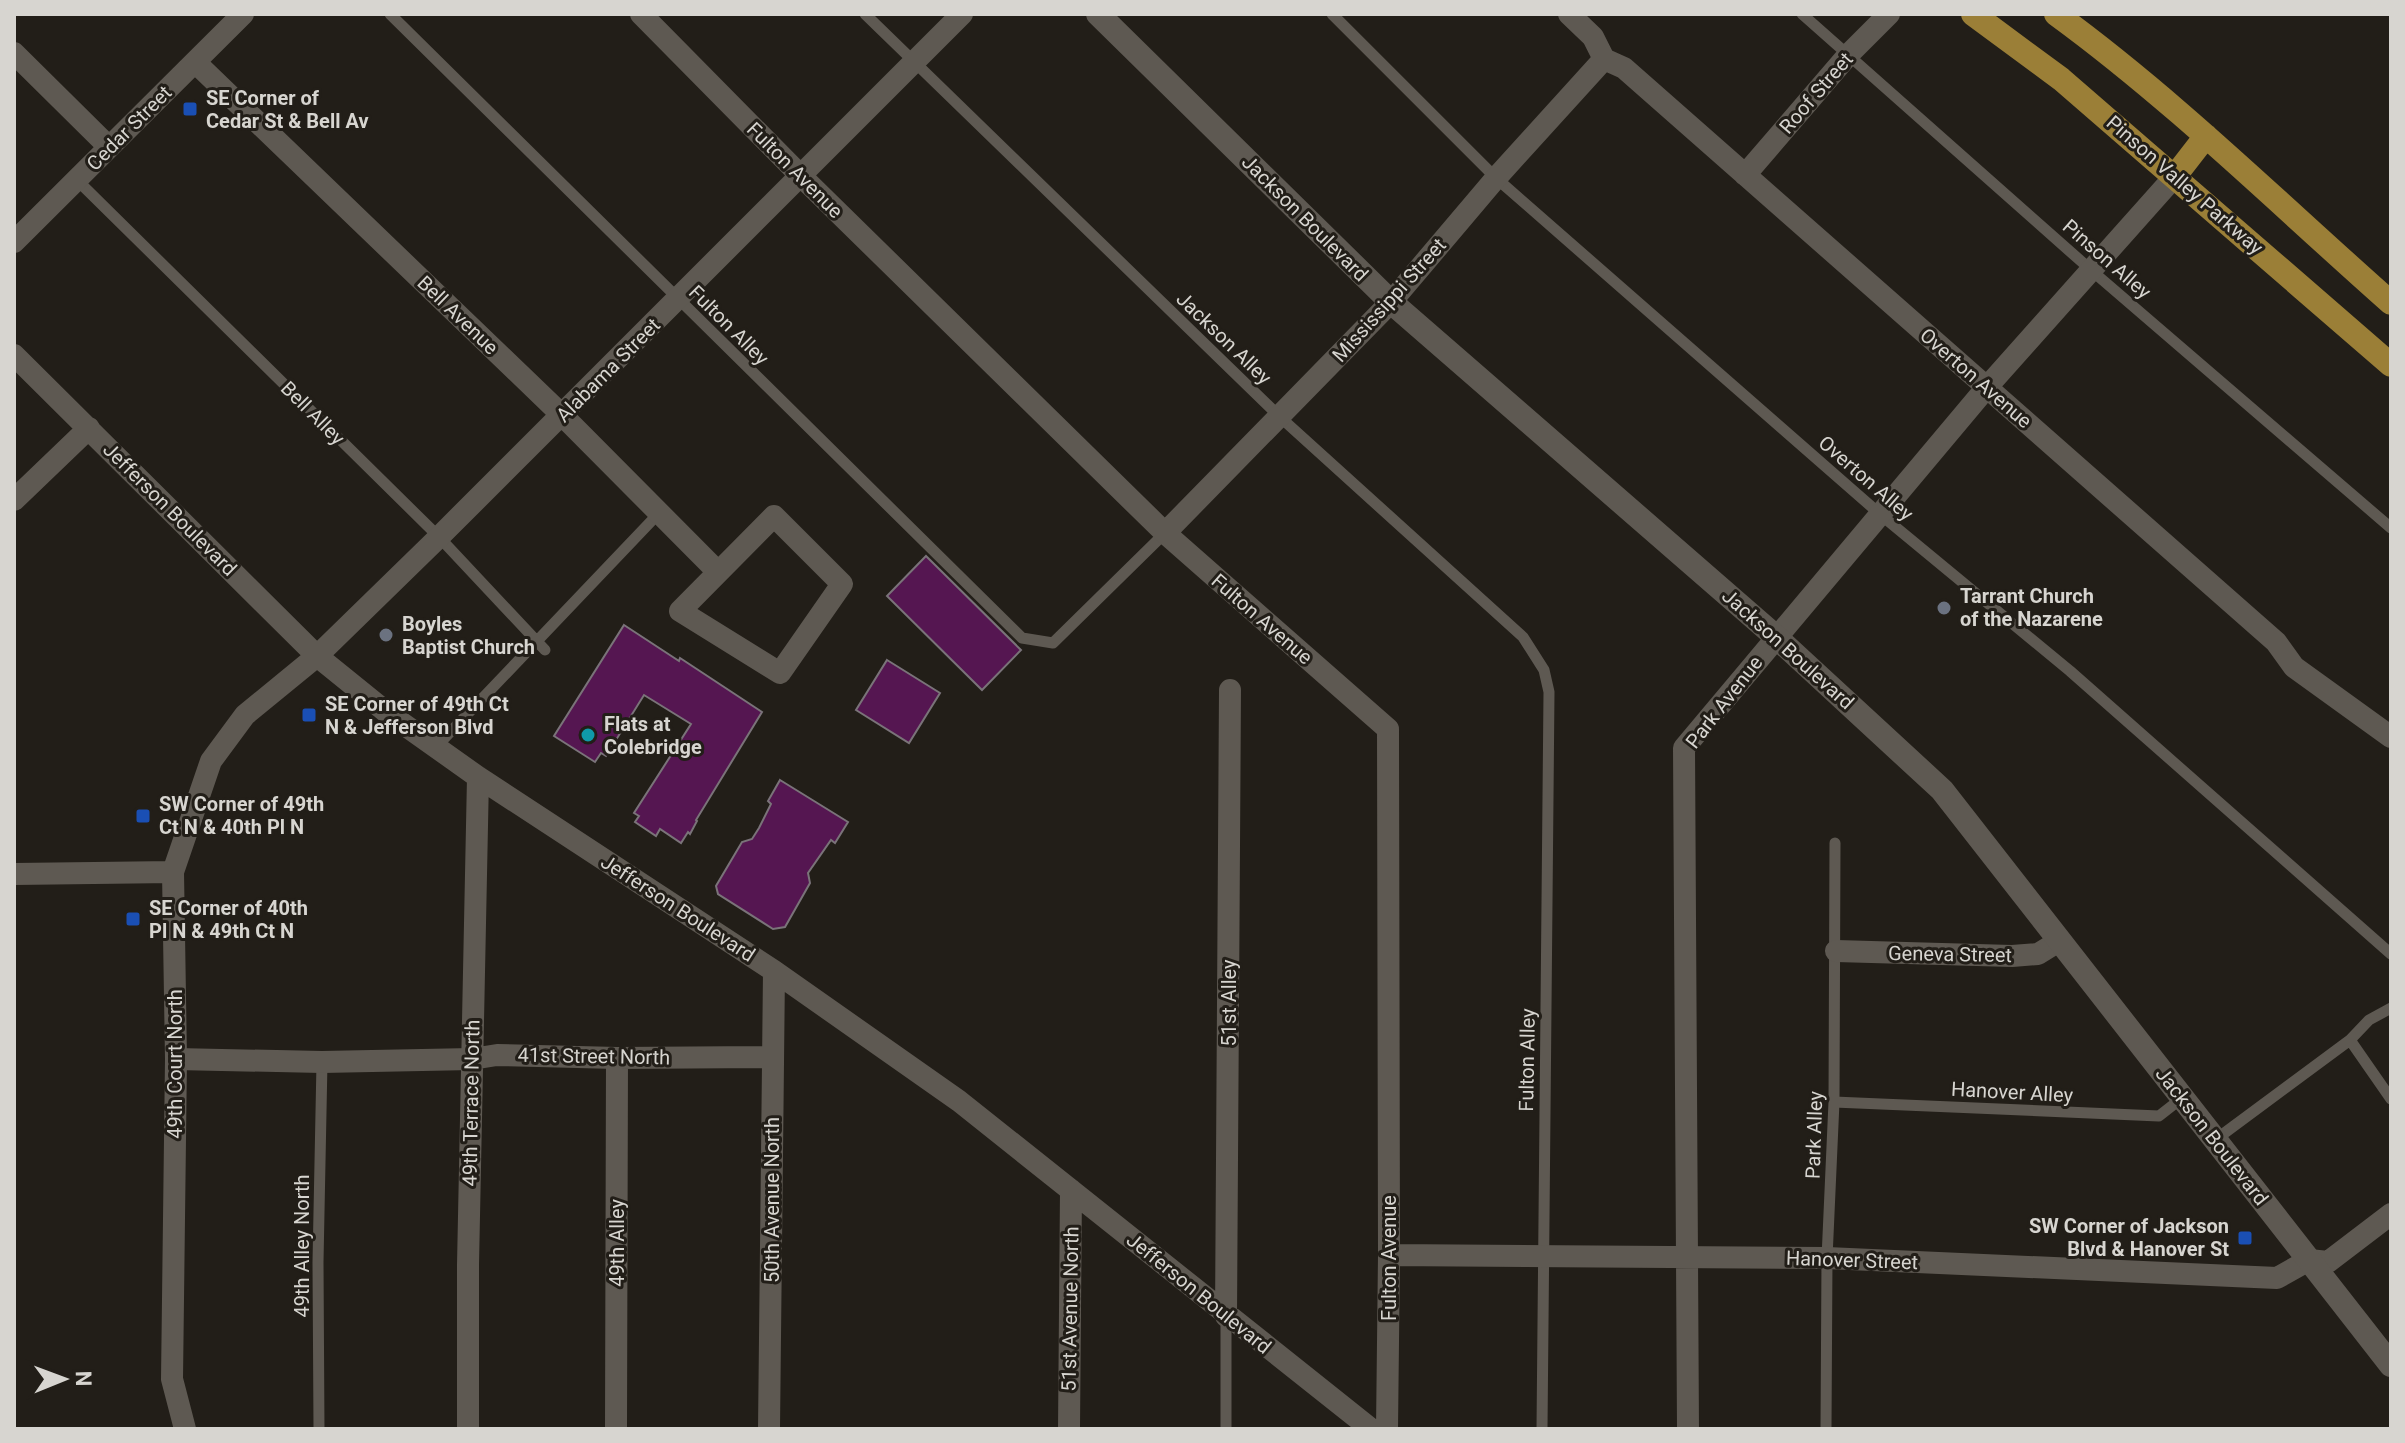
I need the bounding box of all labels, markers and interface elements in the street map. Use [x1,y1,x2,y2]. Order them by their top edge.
street label: Roof Street [1774,47,1858,139]
street label: Cedar Street [82,81,176,175]
place label: SE Corner of Cedar St & Bell Av [206,86,369,133]
marker: SE Corner of Cedar St & Bell Av [181,100,199,118]
street label: Pinson Valley Parkway [2102,110,2269,260]
street label: Fulton Avenue [742,117,848,223]
street label: Jackson Boulevard [1237,150,1373,286]
street label: Pinson Alley [2058,214,2156,304]
street label: Mississippi Street [1327,233,1451,367]
street label: Bell Avenue [413,271,503,359]
street label: Fulton Alley [684,280,774,370]
street label: Jackson Alley [1171,287,1277,390]
street label: Alabama Street [551,313,665,427]
street label: Overton Avenue [1915,323,2037,433]
street label: Bell Alley [276,376,350,450]
street label: Overton Alley [1814,430,1919,526]
street label: Jefferson Boulevard [98,437,242,581]
street label: Fulton Avenue [1207,569,1317,669]
street label: Jackson Boulevard [1717,584,1859,714]
place label: Tarrant Church of the Nazarene [1960,584,2103,631]
marker: Tarrant Church of the Nazarene [1935,599,1953,617]
place label: Boyles Baptist Church [402,612,535,659]
marker: Boyles Baptist Church [377,626,395,644]
street label: Park Avenue [1680,651,1768,753]
place label: SE Corner of 49th Ct N & Jefferson Blvd [325,692,509,739]
marker: SE Corner of 49th Ct N & Jefferson Blvd [300,706,318,724]
place label: Flats at Colebridge [604,712,702,759]
marker: Flats at Colebridge [579,726,597,744]
place label: SW Corner of 49th Ct N & 40th Pl N [159,792,324,839]
marker: SW Corner of 49th Ct N & 40th Pl N [134,807,152,825]
street label: Jefferson Boulevard [596,849,760,967]
place label: SE Corner of 40th Pl N & 49th Ct N [149,896,308,943]
marker: SE Corner of 40th Pl N & 49th Ct N [124,910,142,928]
street label: Geneva Street [1888,941,2012,967]
street label: 51st Alley [1217,959,1241,1047]
street label: 49th Court North [163,989,187,1139]
street label: Fulton Alley [1514,1008,1540,1112]
street label: 49th Terrace North [458,1019,484,1187]
street label: 41st Street North [518,1043,670,1069]
street label: Jackson Boulevard [2151,1062,2273,1210]
street label: Hanover Alley [1950,1077,2074,1107]
street label: Park Alley [1800,1090,1828,1179]
street label: 50th Avenue North [760,1117,784,1283]
street label: 49th Alley North [290,1174,314,1318]
street label: Fulton Avenue [1377,1195,1401,1321]
street label: 49th Alley [605,1199,629,1287]
place label: SW Corner of Jackson Blvd & Hanover St [2029,1214,2229,1261]
street label: 51st Avenue North [1057,1226,1083,1392]
street label: Jefferson Boulevard [1122,1227,1276,1359]
marker: SW Corner of Jackson Blvd & Hanover St [2236,1229,2254,1247]
street label: Hanover Street [1786,1246,1918,1274]
north arrow [24,1339,104,1419]
text: N [71,1371,96,1387]

